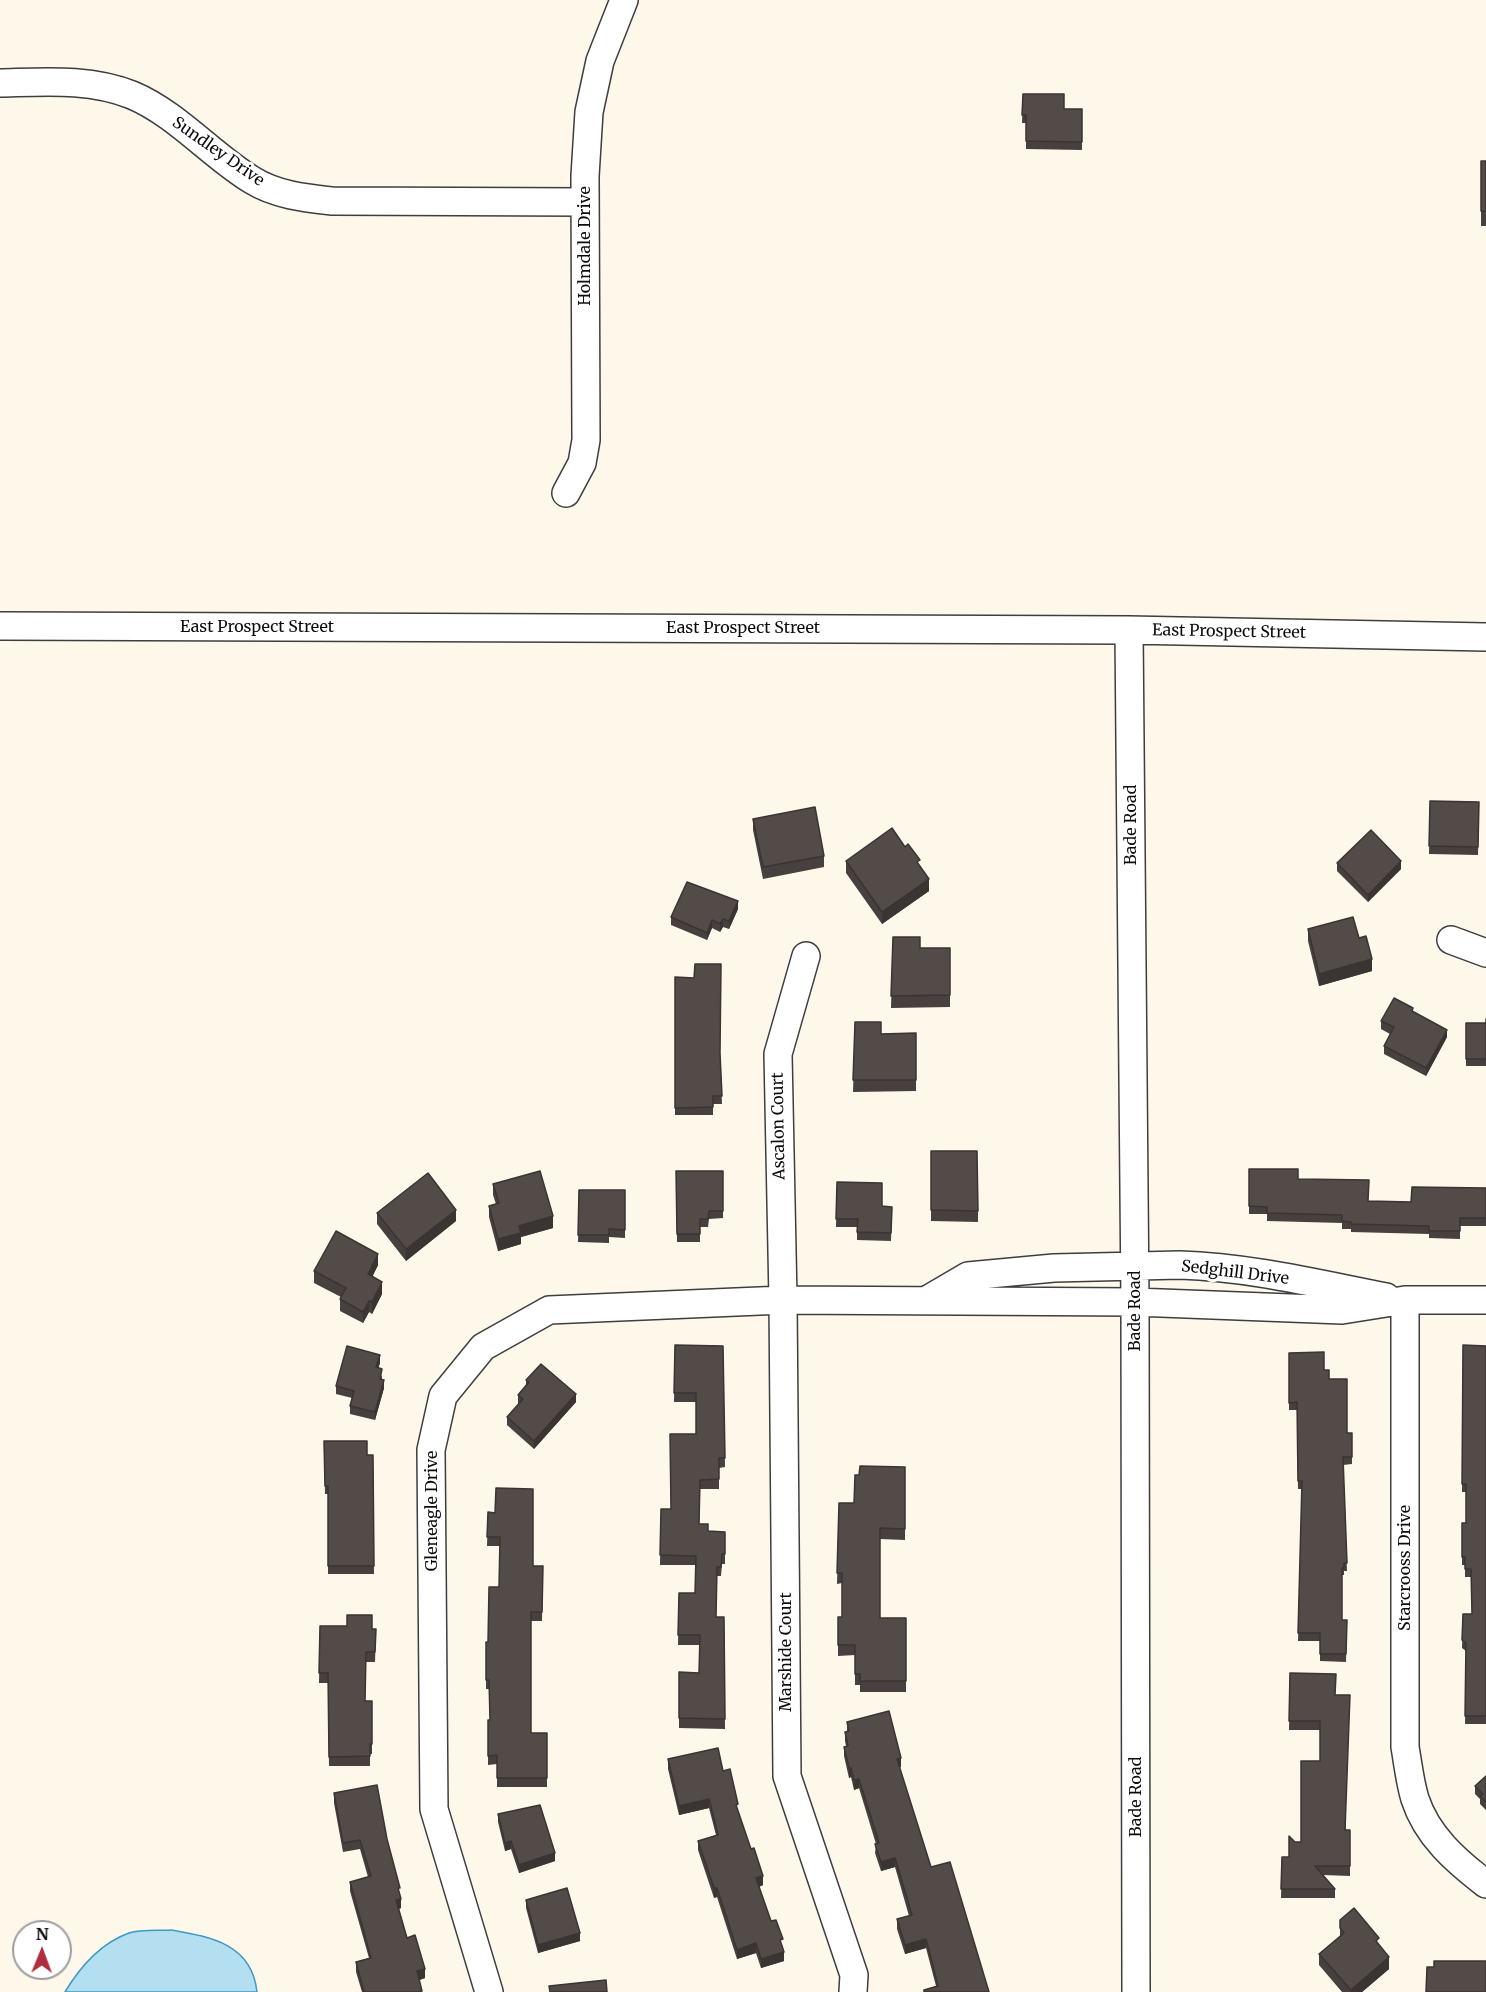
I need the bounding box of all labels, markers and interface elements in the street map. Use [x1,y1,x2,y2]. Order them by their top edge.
street label: Sundley Drive [168,113,268,191]
street label: Holmdale Drive [575,186,595,306]
street label: East Prospect Street [180,617,334,637]
street label: East Prospect Street [666,618,820,638]
street label: East Prospect Street [1152,621,1306,643]
street label: Bade Road [1121,785,1141,865]
street label: Ascalon Court [768,1072,790,1180]
street label: Sedghill Drive [1180,1257,1290,1289]
street label: Bade Road [1125,1271,1145,1351]
street label: Gleneagle Drive [422,1451,442,1571]
street label: Starcrooss Drive [1395,1505,1415,1631]
street label: Marshide Court [776,1592,796,1712]
street label: Bade Road [1126,1757,1146,1837]
north arrow [12,1920,72,1980]
text: N [36,1924,49,1944]

